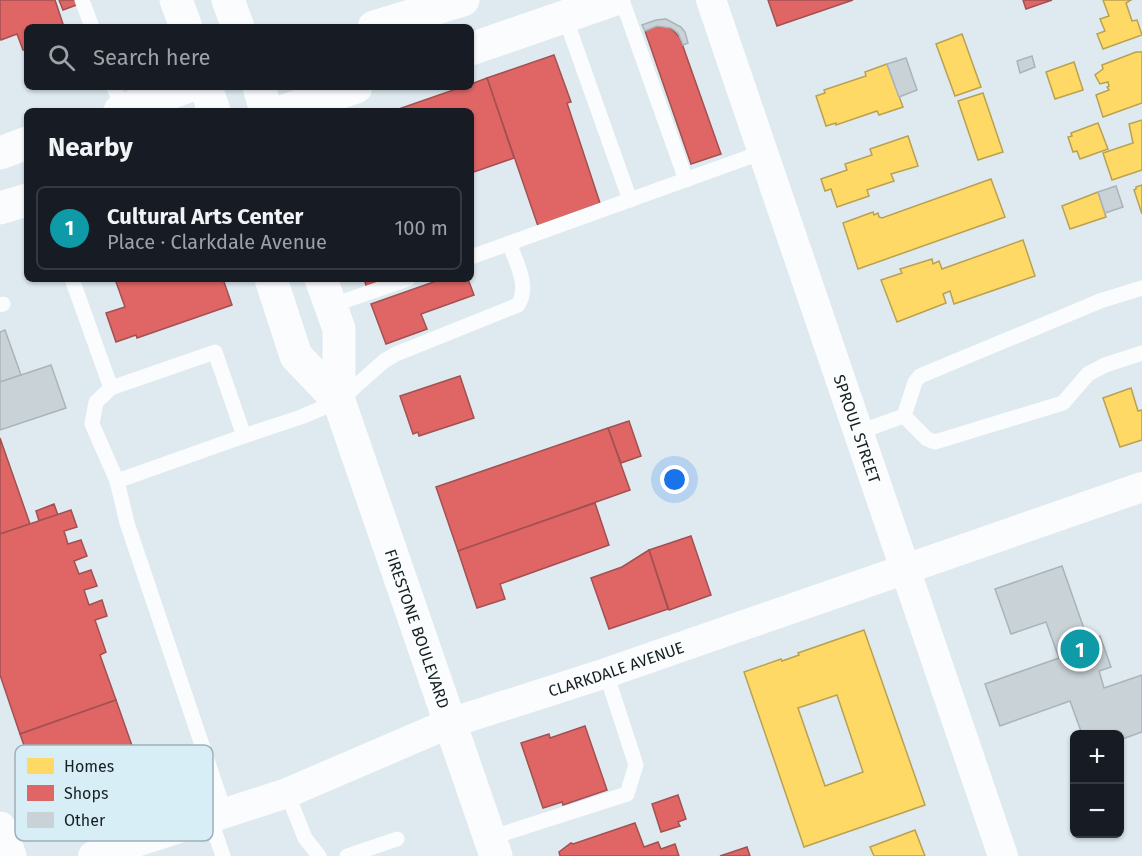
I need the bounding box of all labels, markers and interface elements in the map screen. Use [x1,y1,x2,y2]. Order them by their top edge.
search box [24,24,474,90]
icon: search [45,41,78,74]
text: Search here [93,44,211,71]
text: Nearby [48,132,133,163]
text: Cultural Arts Center [107,203,303,230]
text: 1 [65,216,74,240]
text: 100 m [395,216,448,240]
text: Place · Clarkdale Avenue [107,230,327,254]
street label: SPROUL STREET [830,372,885,486]
your location [660,465,689,494]
street label: FIRESTONE BOULEVARD [381,546,454,711]
pin: 1 [1060,626,1100,672]
street label: CLARKDALE AVENUE [546,637,686,700]
map controls [1070,730,1124,838]
button: + [1070,730,1124,784]
legend [15,745,213,841]
text: Homes [64,757,114,776]
text: Shops [64,784,108,803]
button: − [1070,784,1124,838]
text: Other [64,811,106,830]

